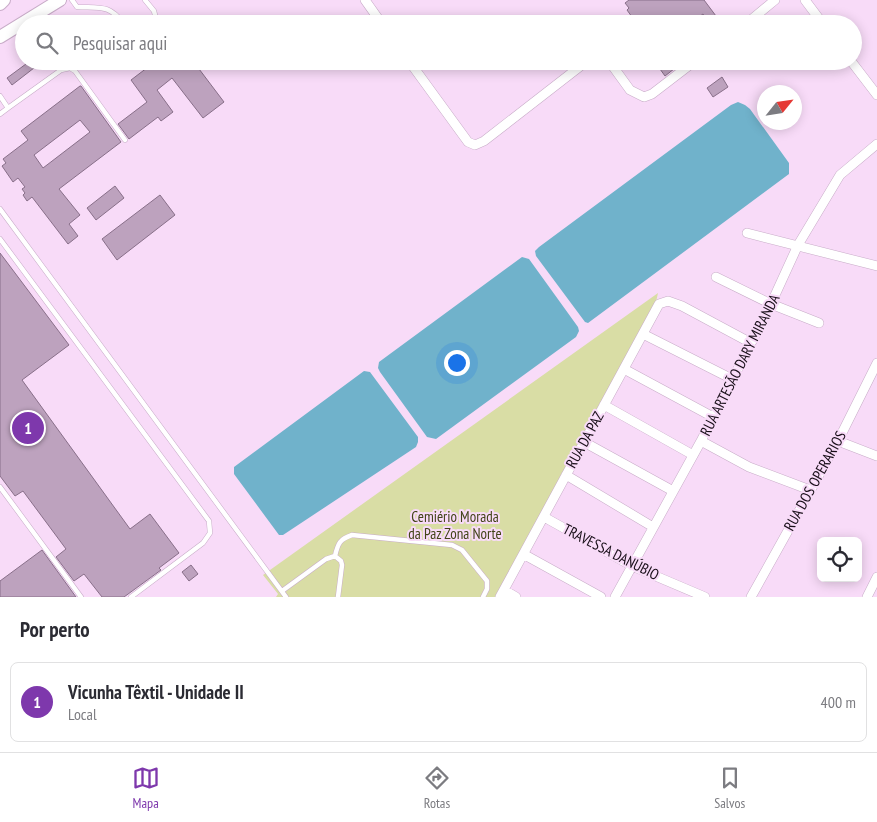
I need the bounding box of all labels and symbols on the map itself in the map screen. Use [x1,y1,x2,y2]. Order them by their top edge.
north arrow [757,85,802,130]
street label: RUA ARTESÃO DARY MIRANDA [696,290,784,439]
your location [444,350,470,376]
street label: RUA DA PAZ [561,408,608,471]
pin: 1 [12,409,44,447]
street label: RUA DOS OPERARIOS [779,428,850,534]
park label: Cemiério Morada da Paz Zona Norte [408,507,502,543]
street label: TRAVESSA DANÚBIO [560,519,662,584]

